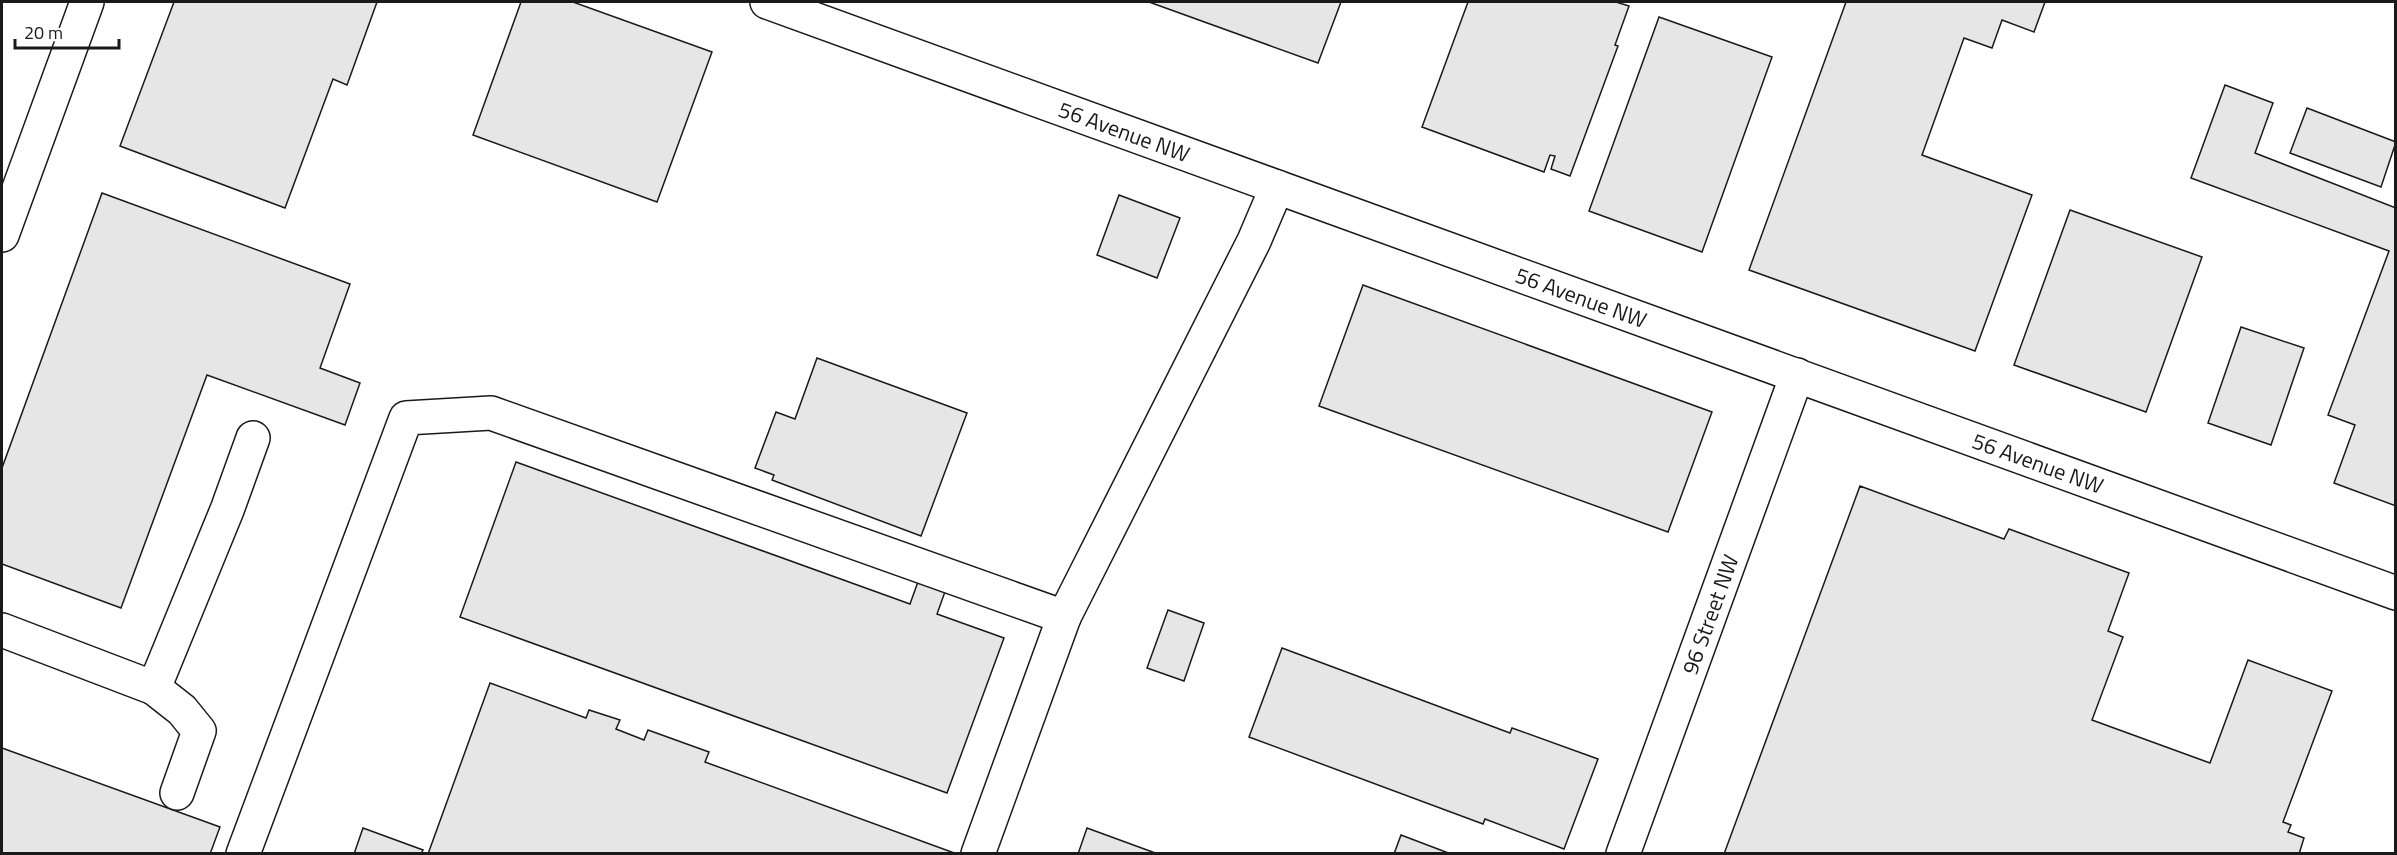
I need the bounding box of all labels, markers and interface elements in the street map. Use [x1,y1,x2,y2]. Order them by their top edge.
scale bar [15,12,118,50]
text: 20 m [24,19,63,46]
street label: 56 Avenue NW [1054,92,1195,171]
street label: 56 Avenue NW [1511,258,1652,337]
street label: 56 Avenue NW [1967,424,2108,503]
street label: 96 Street NW [1673,550,1747,679]

